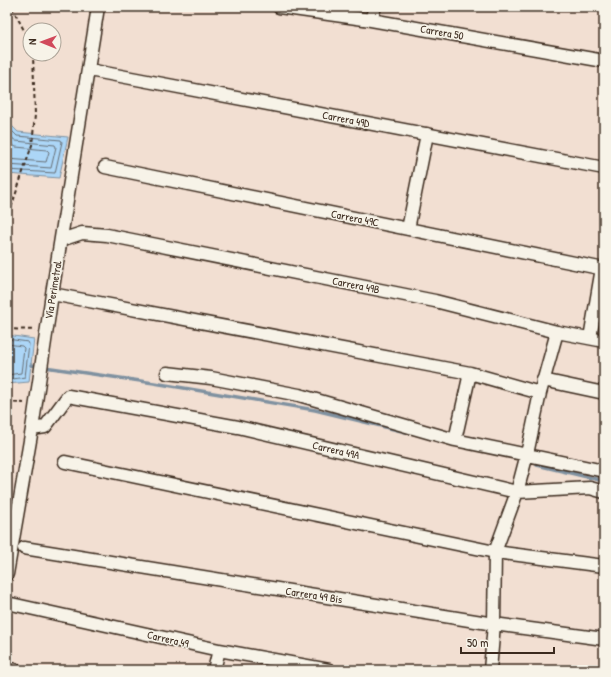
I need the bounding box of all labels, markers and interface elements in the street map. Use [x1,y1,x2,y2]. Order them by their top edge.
street label: Carrera 50 [419,21,465,43]
north arrow [22,22,62,62]
text: N [25,39,39,45]
street label: Carrera 49D [321,108,371,131]
street label: Carrera 49C [330,207,380,229]
street label: Vía Perimetral [41,260,65,320]
street label: Carrera 49B [331,274,381,297]
street label: Carrera 49A [311,438,361,462]
street label: Carrera 49 Bis [285,584,343,606]
street label: Carrera 49 [146,627,190,651]
scale bar [461,629,554,655]
text: 50 m [467,634,488,651]

